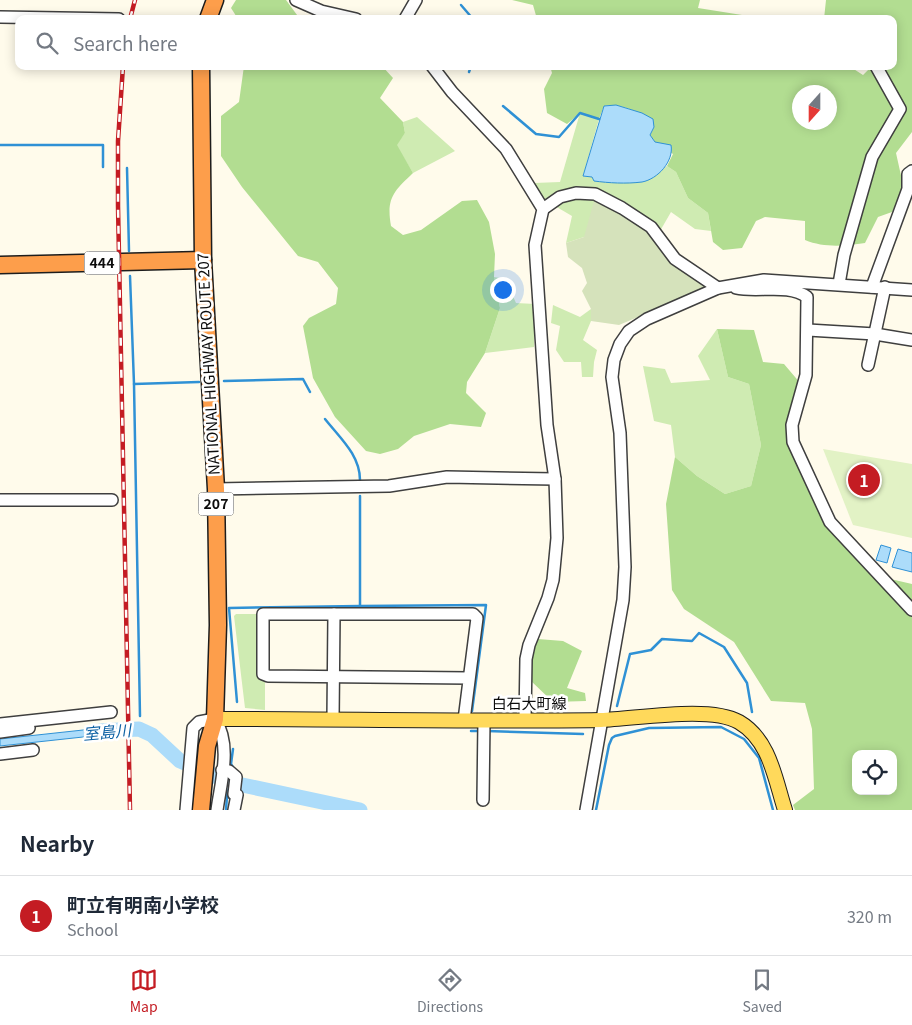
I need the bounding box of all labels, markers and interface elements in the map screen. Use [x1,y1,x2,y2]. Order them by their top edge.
search box [15,15,897,70]
icon: search [33,29,61,57]
text: Search here [73,29,177,56]
north arrow [792,85,837,130]
road number: 444 [84,252,120,274]
street label: NATIONAL HIGHWAY ROUTE 207 [191,252,224,476]
your location [490,277,516,303]
pin: 1 [848,461,880,499]
road number: 207 [198,492,234,516]
street label: 白石大町線 [491,692,567,713]
water label: 室島川 [82,717,134,745]
map controls [852,750,897,795]
button: locate [852,750,897,795]
text: Nearby [20,828,94,858]
text: 町立有明南小学校 [67,890,219,917]
text: 1 [31,904,41,928]
text: 320 m [847,904,892,928]
text: School [67,917,118,941]
tab: Map [130,966,158,1016]
tab: Directions [417,966,483,1016]
tab: Saved [742,966,782,1016]

